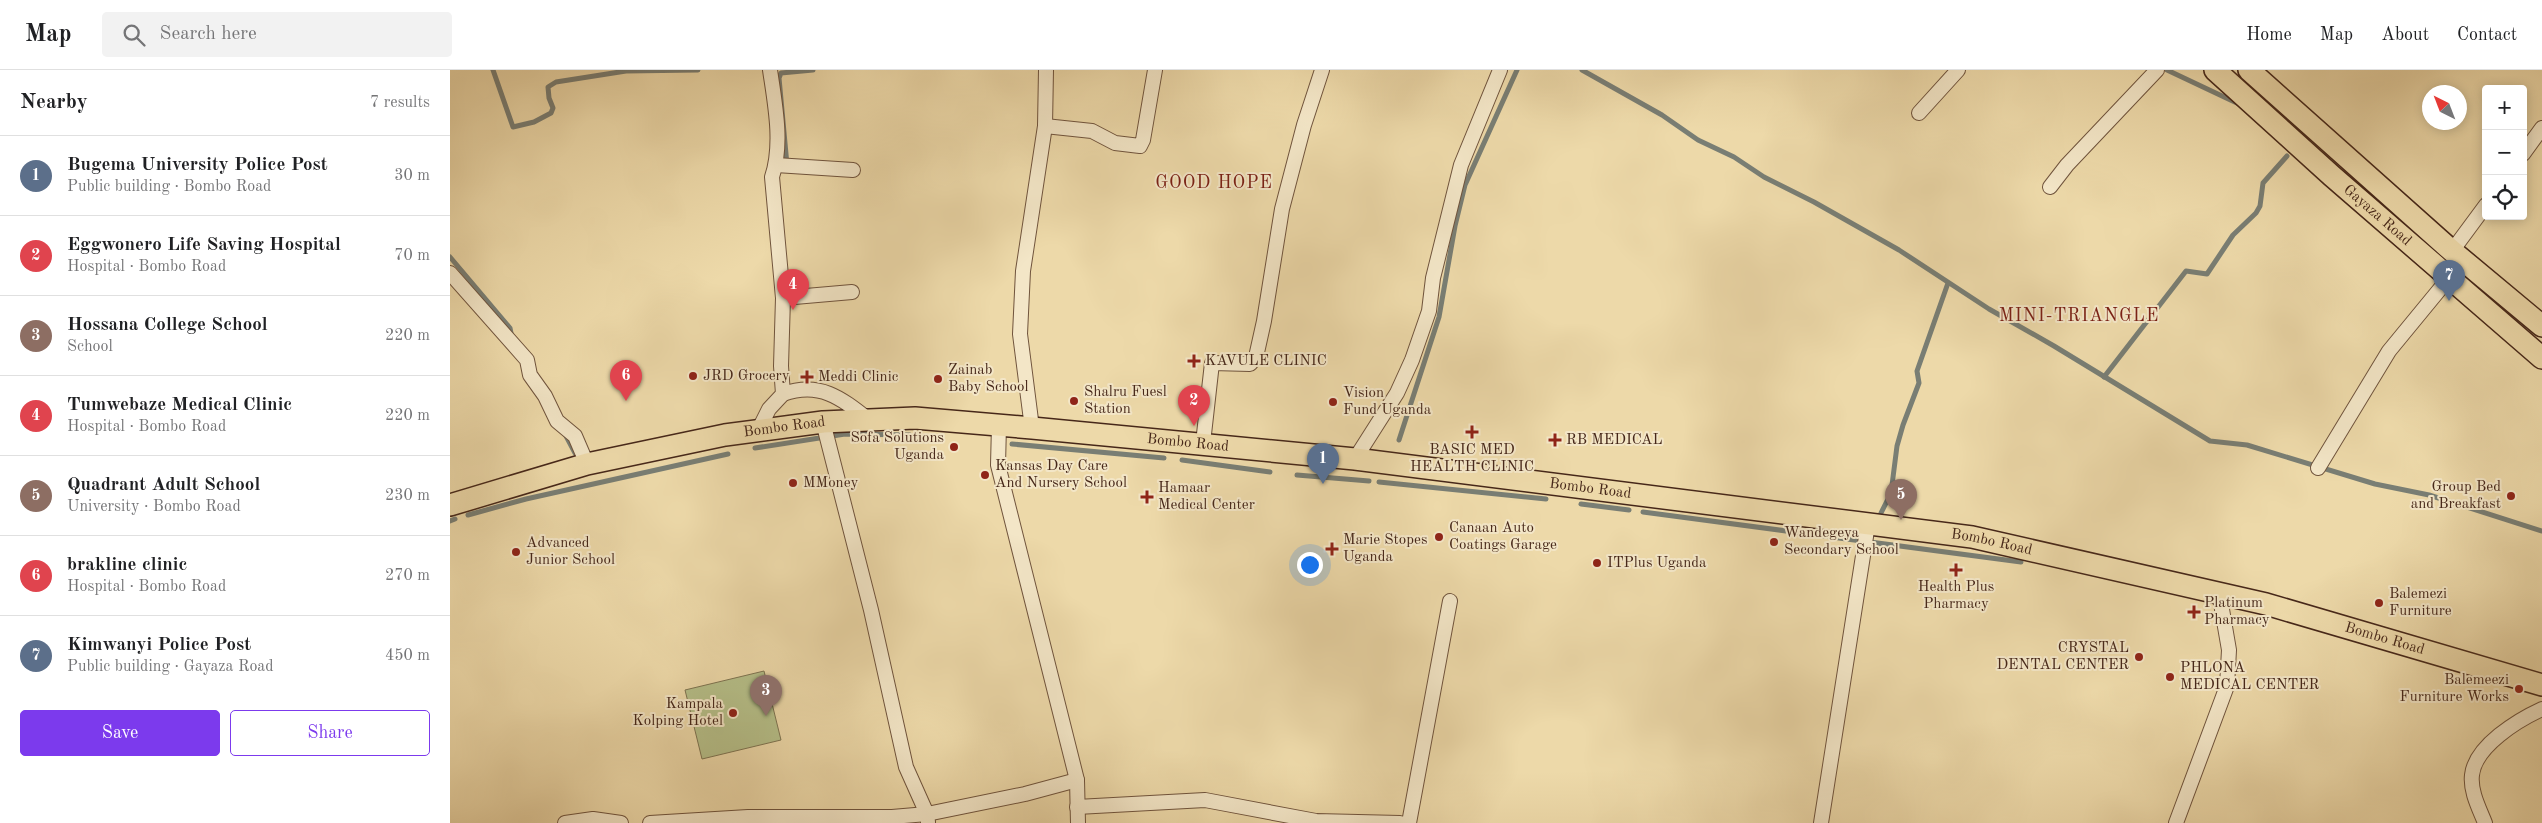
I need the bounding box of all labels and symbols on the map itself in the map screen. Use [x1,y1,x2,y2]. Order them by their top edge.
north arrow [2422,85,2467,130]
district label: GOOD HOPE [1155,174,1273,192]
street label: Gayaza Road [2341,182,2414,249]
pin: 7 [2433,260,2465,301]
pin: 4 [777,269,809,310]
district label: MINI-TRIANGLE [1999,307,2159,325]
marker: KAVULE CLINIC [1187,354,1201,368]
place label: KAVULE CLINIC [1205,354,1327,369]
pin: 6 [610,360,642,401]
place label: Zainab Baby School [948,363,1029,395]
place label: JRD Grocery [703,369,790,384]
marker: JRD Grocery [687,370,699,382]
marker: Meddi Clinic [800,370,814,384]
place label: Meddi Clinic [818,370,899,385]
marker: Zainab Baby School [932,373,944,385]
place label: Shalru Fuesl Station [1084,385,1167,417]
pin: 2 [1178,385,1210,426]
place label: Vision Fund Uganda [1343,386,1432,418]
marker: Shalru Fuesl Station [1068,395,1080,407]
marker: Vision Fund Uganda [1327,396,1339,408]
street label: Bombo Road [743,414,827,440]
marker: BASIC MED HEALTH CLINIC [1465,425,1479,439]
place label: Sofa Solutions Uganda [851,431,945,463]
street label: Bombo Road [1146,432,1230,454]
marker: RB MEDICAL [1548,433,1562,447]
place label: RB MEDICAL [1566,433,1663,448]
marker: Sofa Solutions Uganda [948,441,960,453]
pin: 1 [1307,443,1339,484]
place label: BASIC MED HEALTH CLINIC [1410,443,1534,475]
place label: Kansas Day Care And Nursery School [995,459,1127,491]
marker: Kansas Day Care And Nursery School [979,469,991,481]
place label: MMoney [803,476,859,491]
street label: Bombo Road [1548,476,1632,501]
marker: MMoney [787,477,799,489]
pin: 5 [1885,479,1917,520]
place label: Group Bed and Breakfast [2411,480,2501,512]
place label: Hamaar Medical Center [1158,481,1255,513]
marker: Hamaar Medical Center [1140,490,1154,504]
marker: Group Bed and Breakfast [2505,490,2517,502]
place label: Canaan Auto Coatings Garage [1449,521,1557,553]
place label: Wandegeya Secondary School [1784,526,1899,558]
street label: Bombo Road [1950,527,2034,558]
marker: Canaan Auto Coatings Garage [1433,531,1445,543]
place label: Marie Stopes Uganda [1343,533,1427,565]
place label: Advanced Junior School [526,536,615,568]
marker: Wandegeya Secondary School [1768,536,1780,548]
marker: Marie Stopes Uganda [1325,542,1339,556]
marker: Advanced Junior School [510,546,522,558]
your location [1297,552,1323,578]
place label: ITPlus Uganda [1607,556,1707,571]
marker: ITPlus Uganda [1591,557,1603,569]
marker: Health Plus Pharmacy [1950,564,1962,576]
place label: Health Plus Pharmacy [1918,580,1994,612]
place label: Balemezi Furniture [2389,587,2452,619]
place label: Platinum Pharmacy [2204,596,2270,628]
marker: Balemezi Furniture [2373,597,2385,609]
marker: Platinum Pharmacy [2188,606,2200,618]
street label: Bombo Road [2343,620,2427,658]
place label: CRYSTAL DENTAL CENTER [1996,641,2129,673]
marker: CRYSTAL DENTAL CENTER [2133,651,2145,663]
place label: PHLONA MEDICAL CENTER [2180,661,2320,693]
marker: PHLONA MEDICAL CENTER [2164,671,2176,683]
place label: Balemeezi Furniture Works [2400,673,2509,705]
pin: 3 [750,675,782,716]
marker: Balemeezi Furniture Works [2513,683,2525,695]
place label: Kampala Kolping Hotel [632,697,724,729]
marker: Kampala Kolping Hotel [727,707,739,719]

